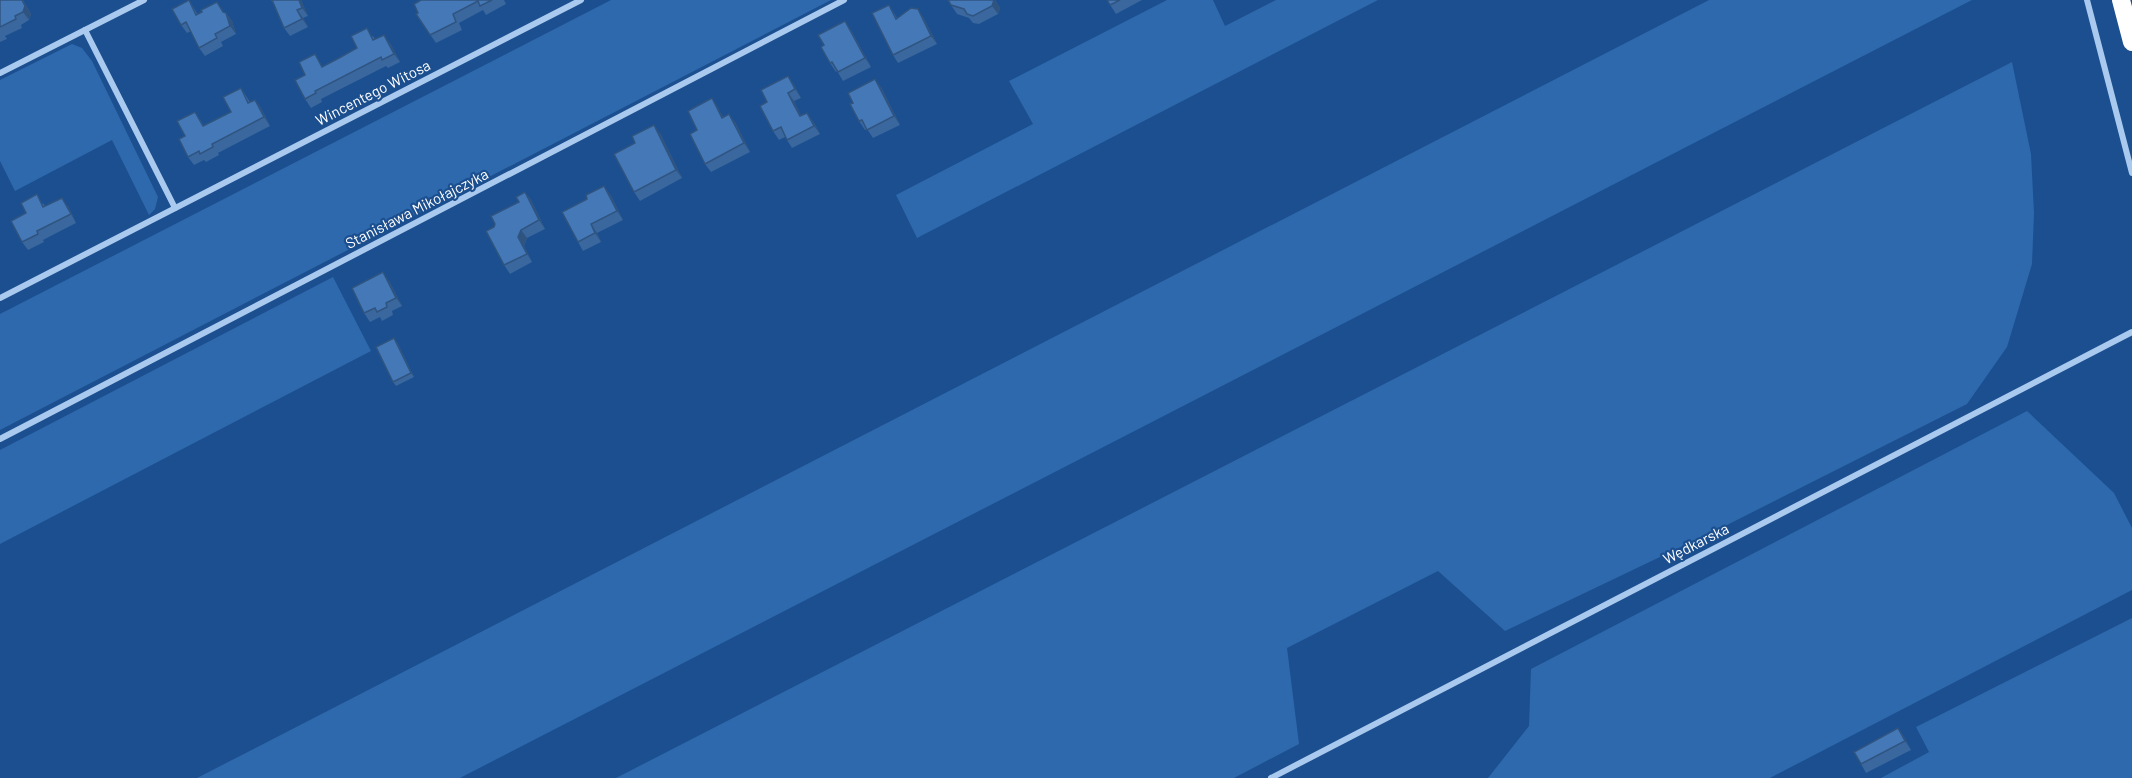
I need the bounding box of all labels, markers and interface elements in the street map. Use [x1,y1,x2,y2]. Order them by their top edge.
street label: Wincentego Witosa [312,55,433,129]
street label: Stanisława Mikołajczyka [342,164,491,252]
street label: Wędkarska [1660,519,1731,567]

